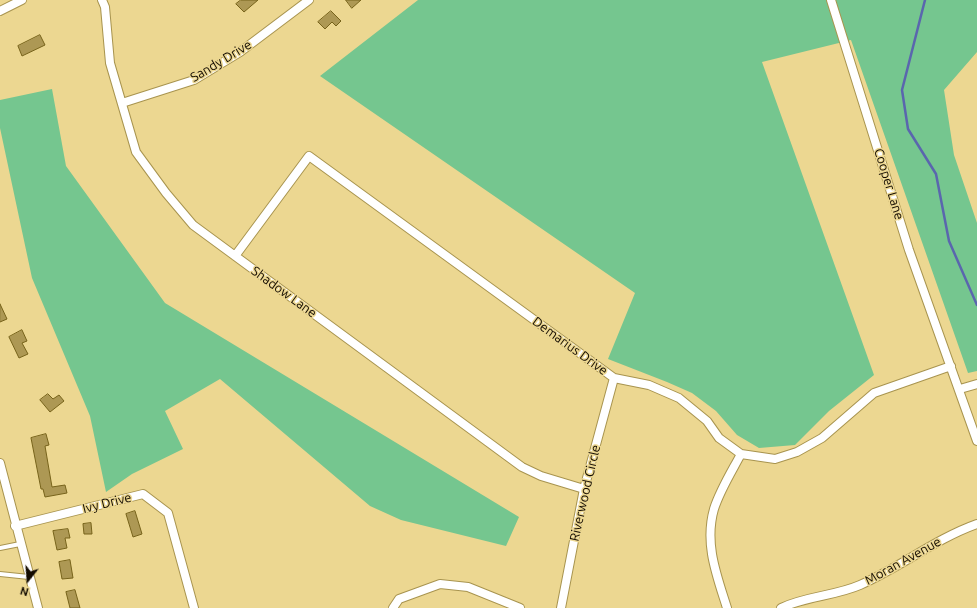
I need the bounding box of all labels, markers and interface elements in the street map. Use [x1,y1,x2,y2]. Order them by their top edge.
street label: Sandy Drive [188,37,254,85]
street label: Cooper Lane [871,146,907,222]
street label: Shadow Lane [248,263,320,321]
street label: Demarius Drive [529,313,611,379]
street label: Riverwood Circle [566,443,604,543]
street label: Ivy Drive [81,489,133,517]
street label: Moran Avenue [862,534,944,588]
north arrow [8,560,48,600]
text: N [19,585,30,598]

